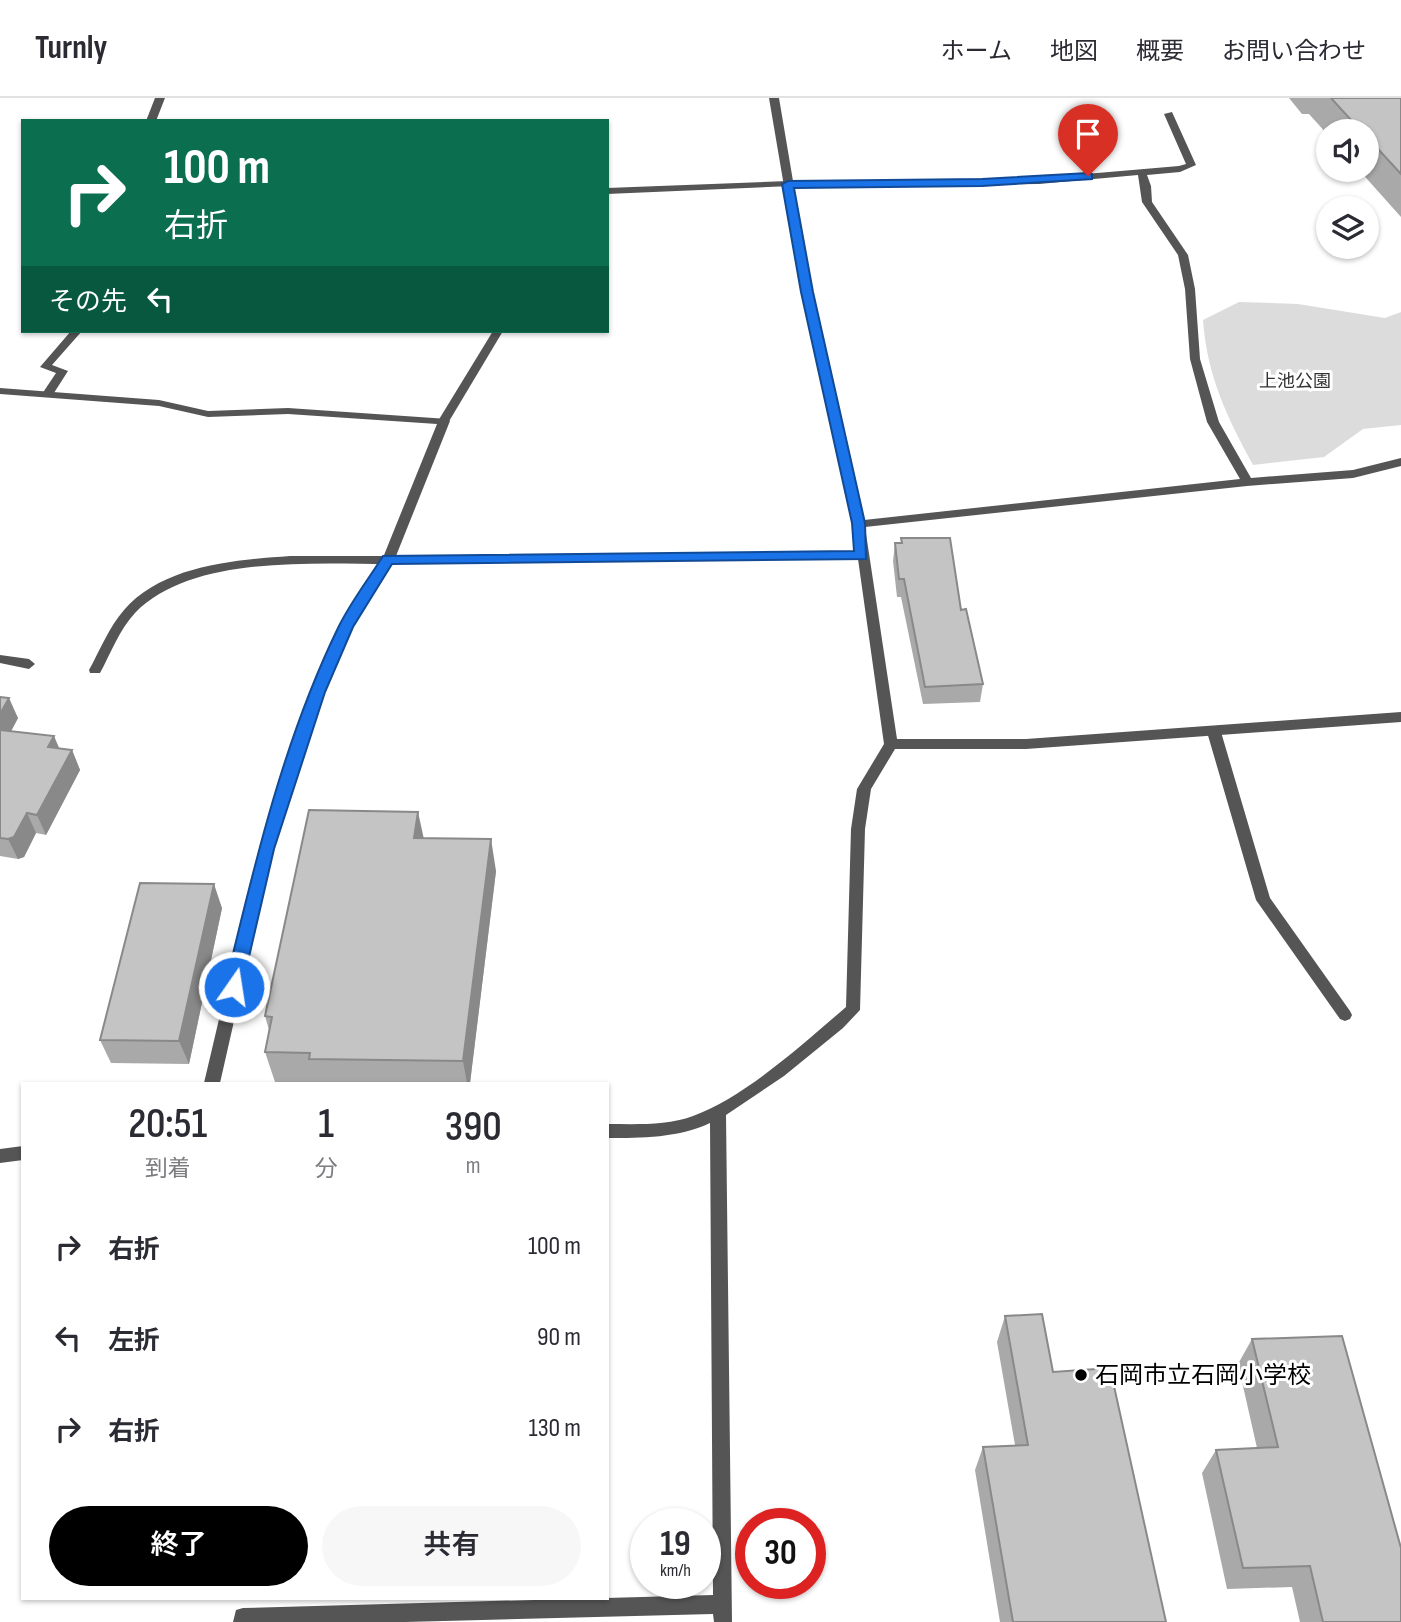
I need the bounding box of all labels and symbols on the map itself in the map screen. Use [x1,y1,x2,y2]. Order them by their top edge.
pin [1058,104,1118,176]
park label: 上池公園 [1259,371,1331,392]
position arrow [197,950,271,1024]
place label: 石岡市立石岡小学校 [1095,1361,1311,1390]
marker: 石岡市立石岡小学校 [1073,1367,1089,1383]
speed limit sign: 30 [735,1508,826,1599]

